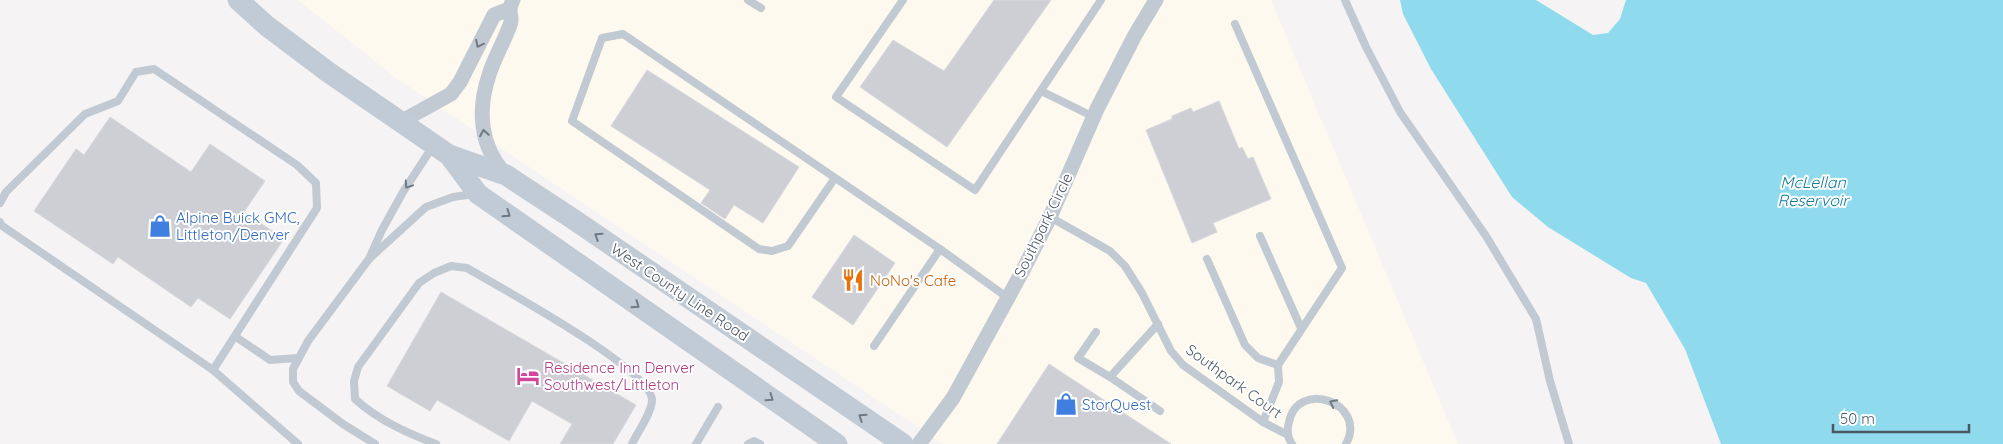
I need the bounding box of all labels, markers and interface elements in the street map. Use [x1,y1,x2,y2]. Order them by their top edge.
one-way arrow [475,39,485,48]
one-way arrow [479,128,490,136]
street label: Southpark Circle [1010,170,1076,280]
water label: McLellan Reservoir [1778,172,1850,210]
one-way arrow [405,180,414,189]
place label: Alpine Buick GMC, Littleton/Denver [176,208,300,244]
one-way arrow [501,208,510,217]
shop icon: Alpine Buick GMC, Littleton/Denver [147,213,173,239]
one-way arrow [594,233,604,242]
street label: West County Line Road [607,239,753,345]
restaurant icon: NoNo's Cafe [840,267,866,293]
place label: NoNo's Cafe [870,271,956,290]
one-way arrow [631,299,640,308]
street label: Southpark Court [1182,340,1286,422]
place label: Residence Inn Denver Southwest/Littleton [544,358,695,394]
hotel icon: Residence Inn Denver Southwest/Littleton [515,363,541,389]
shop icon: StorQuest [1053,391,1079,417]
one-way arrow [764,392,774,401]
place label: StorQuest [1082,395,1151,414]
one-way arrow [1329,399,1338,409]
scale bar [1833,402,1969,434]
text: 50 m [1840,409,1875,428]
one-way arrow [859,414,868,423]

